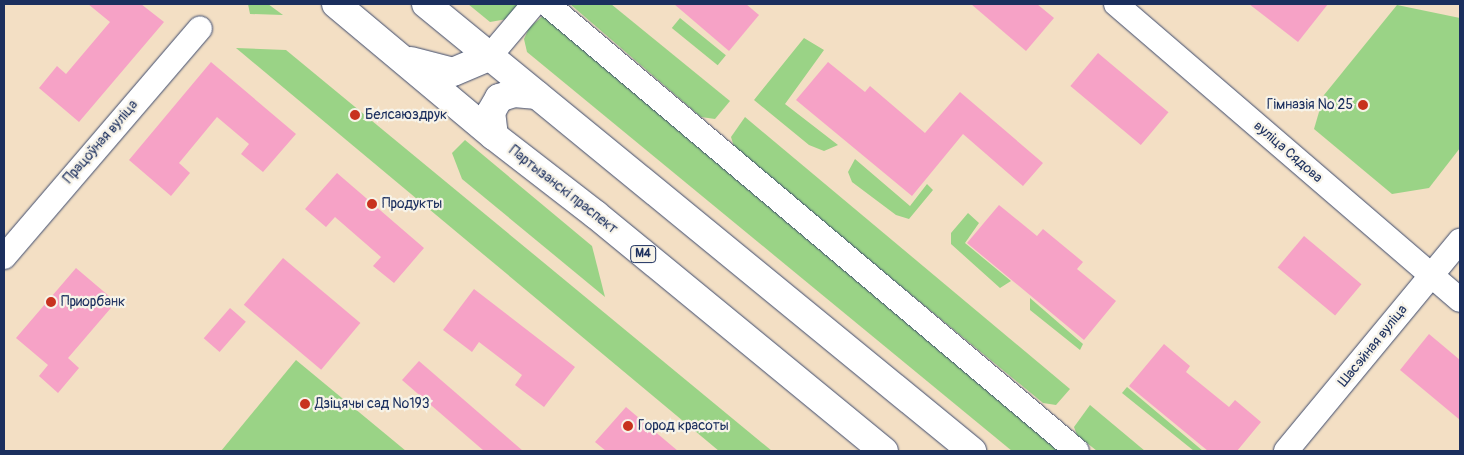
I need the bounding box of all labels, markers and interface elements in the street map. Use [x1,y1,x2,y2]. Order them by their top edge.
street label: Працоўная вуліца [60,97,142,187]
place label: Гімназія № 25 [1267,97,1353,113]
marker: Гімназія № 25 [1357,99,1369,111]
place label: Белсаюздрук [365,107,447,123]
marker: Белсаюздрук [349,109,361,121]
street label: вуліца Сядова [1250,118,1326,186]
street label: Партызанскі праспект [505,142,621,238]
place label: Продукты [382,196,442,212]
marker: Продукты [366,198,378,210]
road number: М4 [629,244,657,264]
place label: Приорбанк [61,294,125,310]
marker: Приорбанк [45,296,57,308]
street label: Шасэйная вуліца [1335,302,1411,390]
place label: Дзіцячы сад №193 [315,396,430,412]
marker: Дзіцячы сад №193 [299,398,311,410]
place label: Город красоты [638,418,729,434]
marker: Город красоты [622,420,634,432]

